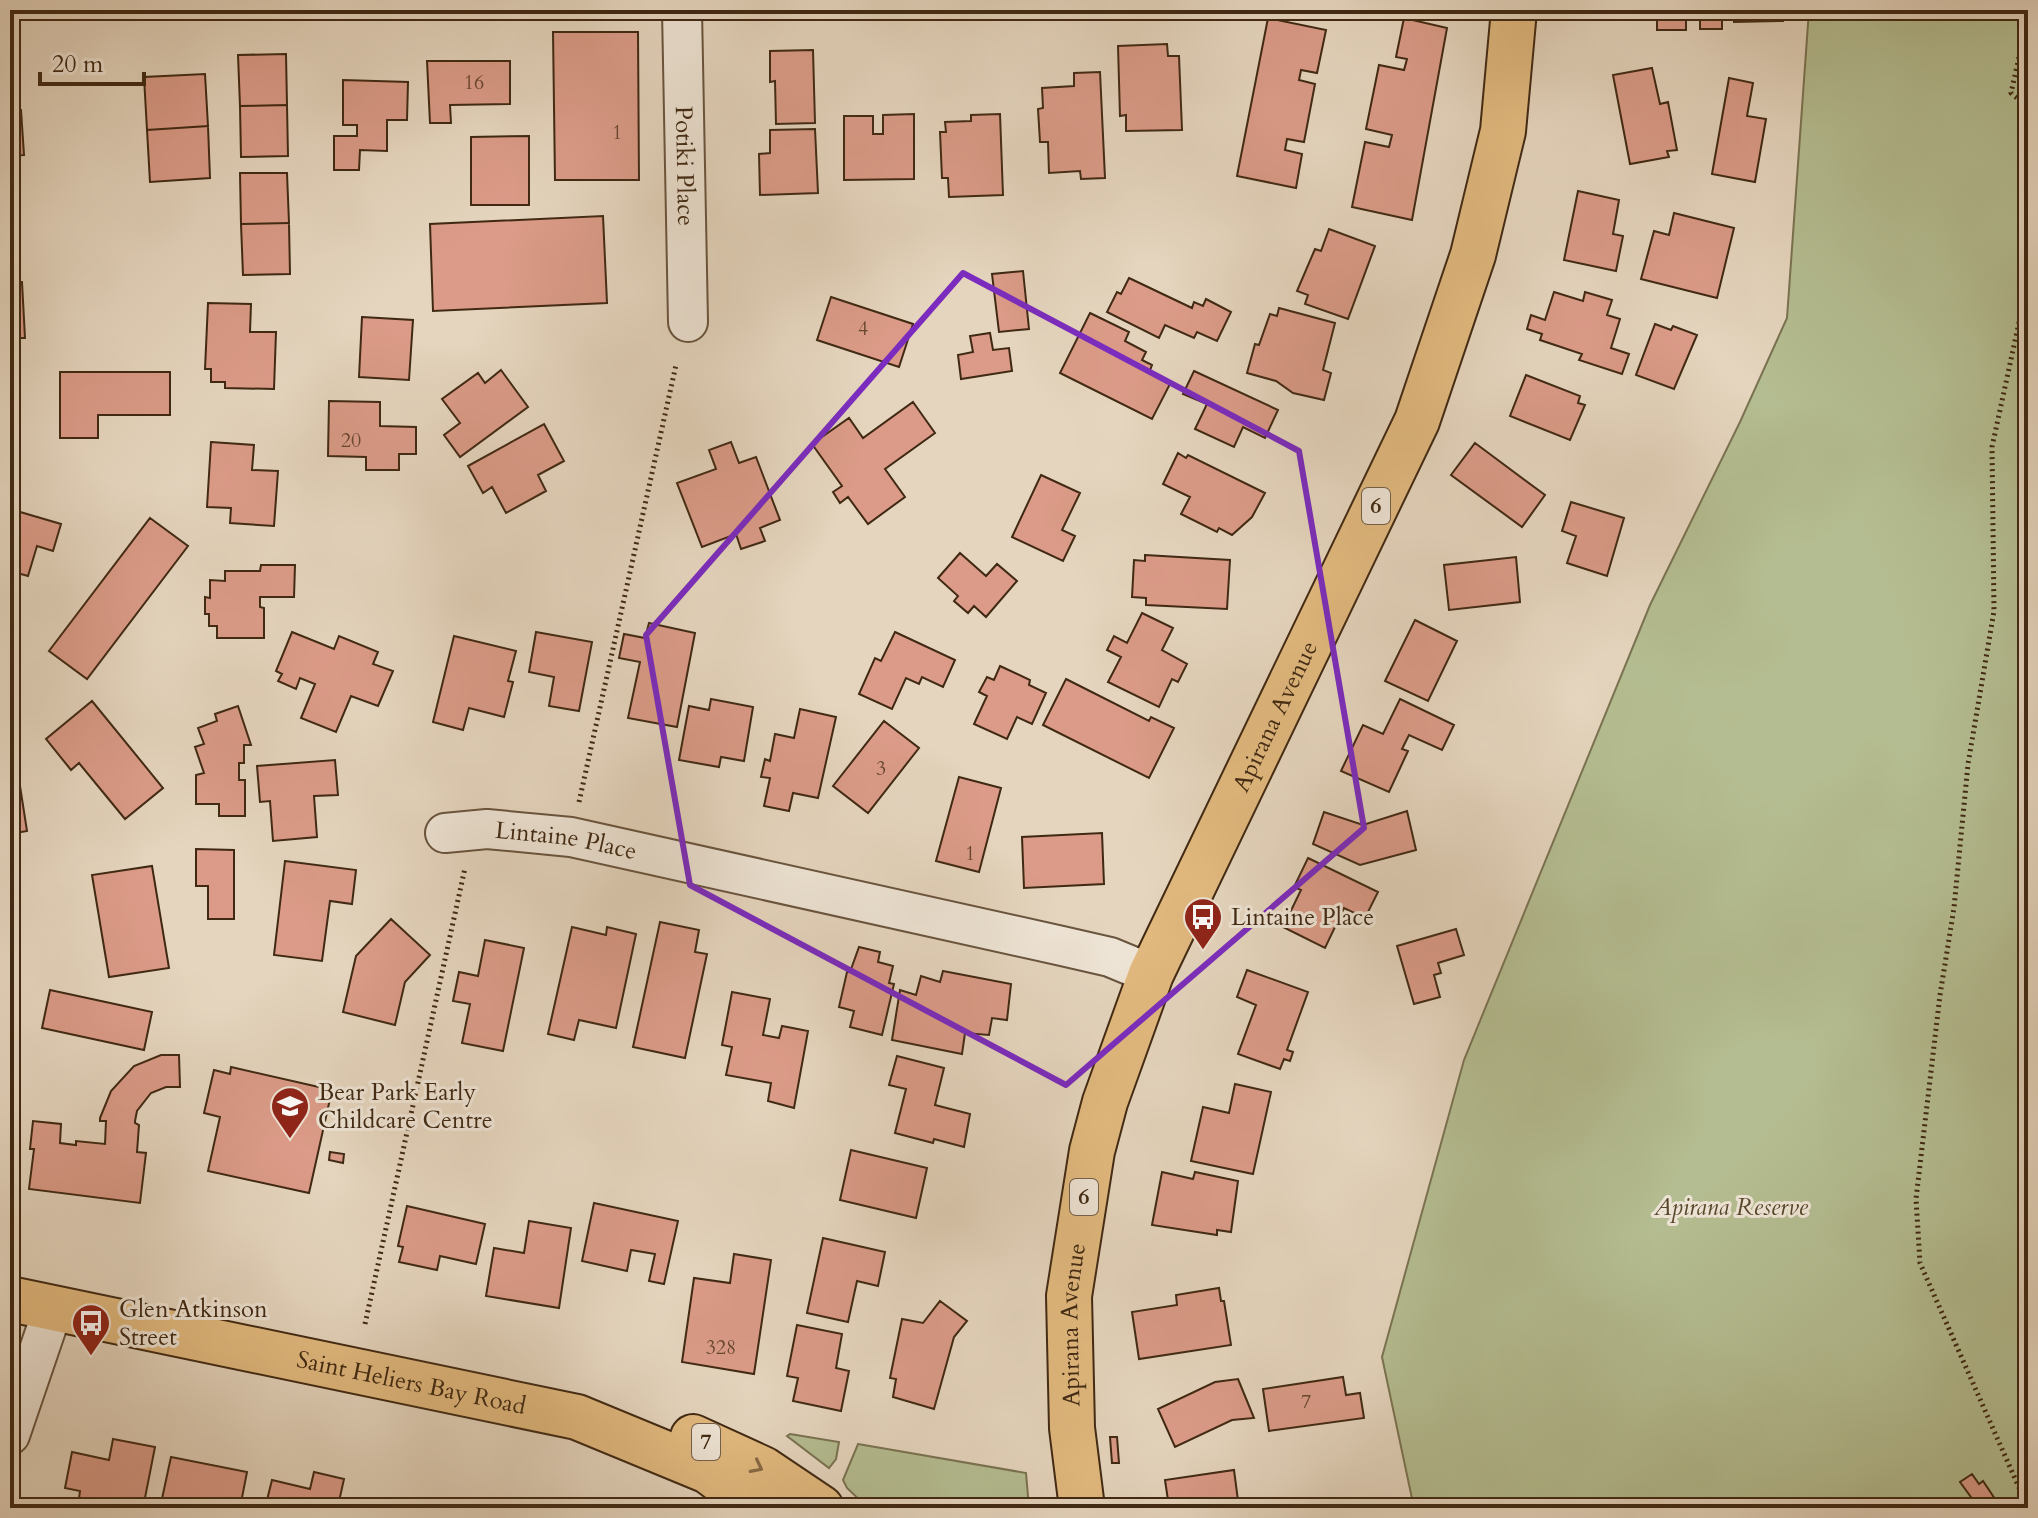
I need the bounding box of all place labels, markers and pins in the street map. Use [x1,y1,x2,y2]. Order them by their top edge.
bus stop icon: Lintaine Place [1182,896,1224,951]
place label: Lintaine Place [1231,901,1374,934]
place label: Bear Park Early Childcare Centre [318,1076,493,1137]
school or university icon: Bear Park Early Childcare Centre [269,1085,311,1140]
place label: Glen Atkinson Street [119,1293,268,1354]
bus stop icon: Glen Atkinson Street [70,1302,112,1357]

